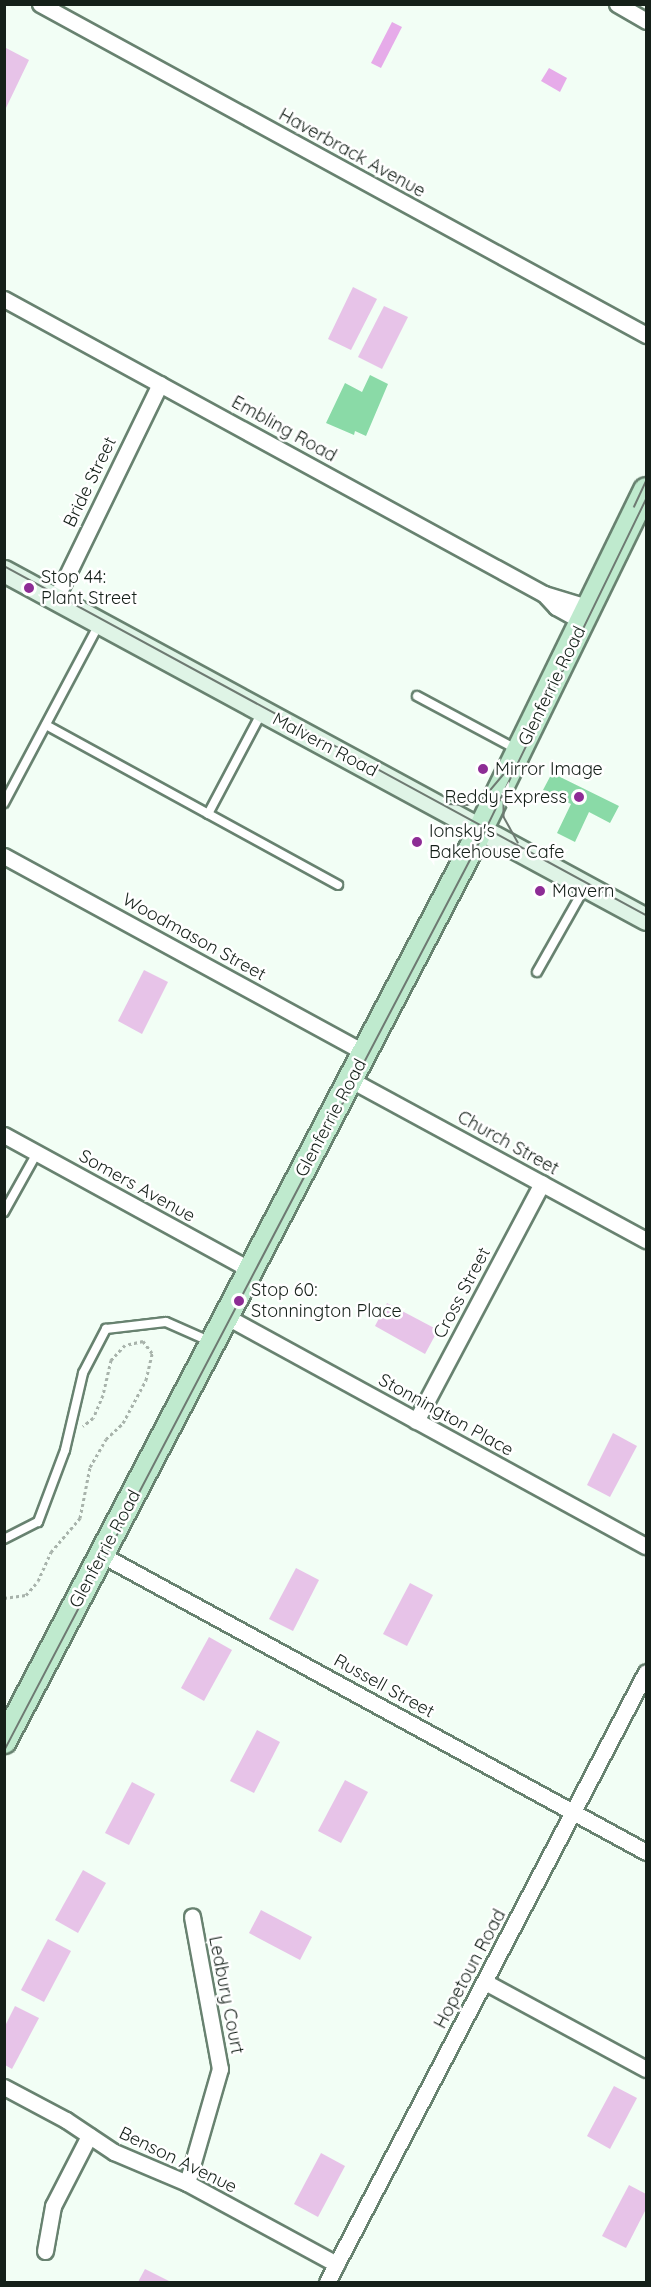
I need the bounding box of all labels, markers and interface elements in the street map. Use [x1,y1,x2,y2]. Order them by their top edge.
street label: Haverbrack Avenue [275,104,429,202]
street label: Embling Road [228,391,340,467]
street label: Bride Street [59,433,121,531]
place label: Stop 44: Plant Street [41,567,137,610]
marker: Stop 44: Plant Street [22,581,36,595]
street label: Glenferrie Road [514,623,590,749]
street label: Malvern Road [269,708,381,782]
place label: Mirror Image [495,758,603,780]
marker: Mirror Image [476,762,490,776]
place label: Reddy Express [444,786,567,808]
marker: Reddy Express [572,790,586,804]
place label: Ionsky's Bakehouse Cafe [429,821,565,864]
marker: Ionsky's Bakehouse Cafe [410,835,424,849]
place label: Mavern [552,880,615,902]
marker: Mavern [533,884,547,898]
street label: Woodmason Street [118,889,270,985]
street label: Glenferrie Road [291,1055,371,1181]
street label: Church Street [454,1106,562,1180]
street label: Somers Avenue [75,1145,199,1227]
street label: Cross Street [429,1244,495,1342]
place label: Stop 60: Stonnington Place [251,1280,402,1322]
marker: Stop 60: Stonnington Place [232,1294,246,1308]
street label: Stonnington Place [375,1369,517,1461]
street label: Glenferrie Road [65,1486,145,1612]
street label: Russell Street [330,1650,438,1722]
street label: Hopetoun Road [429,1906,511,2032]
street label: Ledbury Court [204,1934,248,2056]
street label: Benson Avenue [116,2122,240,2198]

